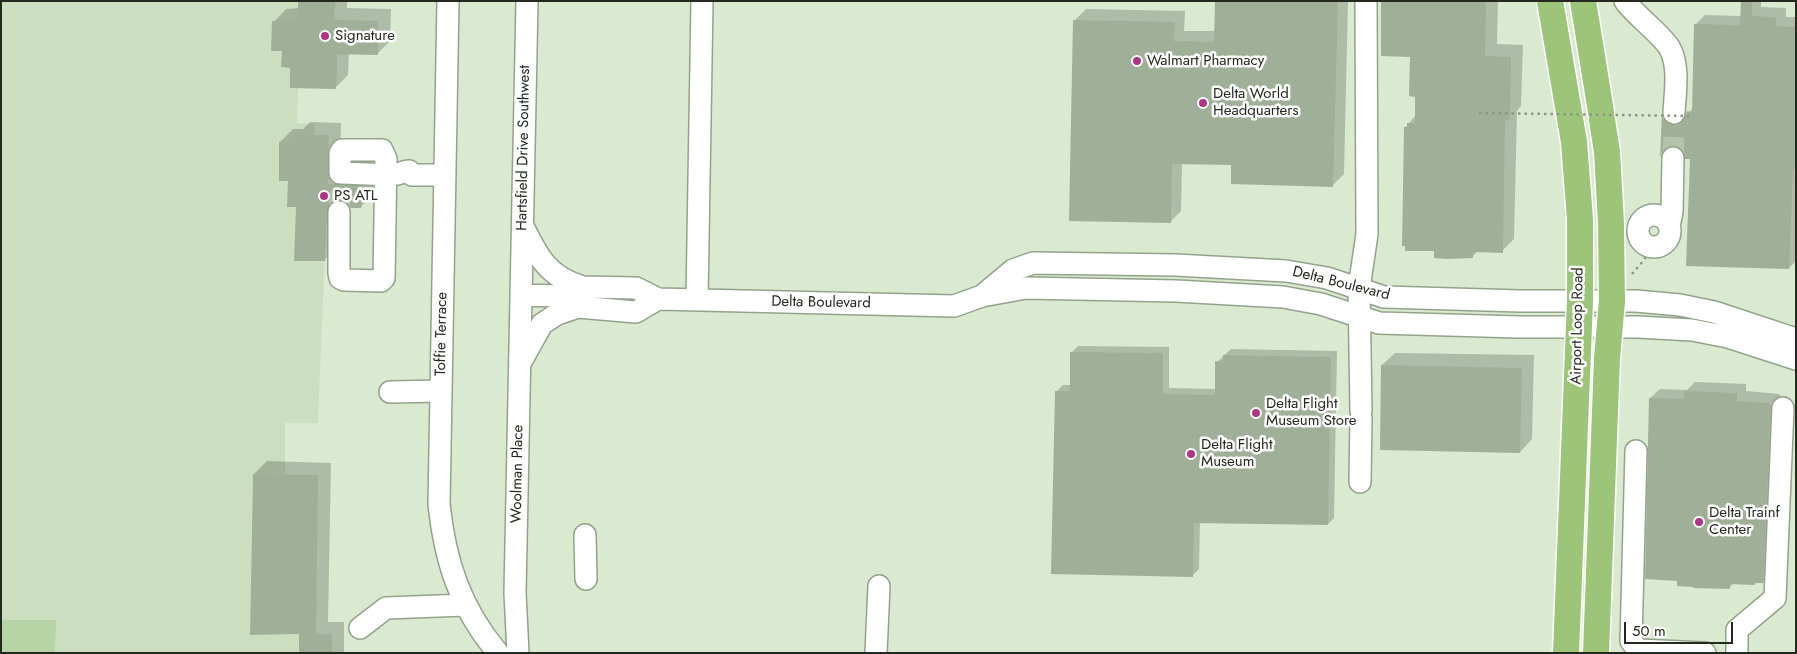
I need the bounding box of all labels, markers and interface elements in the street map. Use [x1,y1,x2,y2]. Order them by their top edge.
place label: Signature [335,27,395,45]
marker: Signature [319,30,331,42]
place label: Walmart Pharmacy [1147,52,1264,70]
marker: Walmart Pharmacy [1131,55,1143,67]
street label: Hartsfield Drive Southwest [514,65,534,231]
place label: Delta World Headquarters [1213,85,1299,120]
marker: Delta World Headquarters [1197,97,1209,109]
place label: PS ATL [334,187,378,205]
marker: PS ATL [318,190,330,202]
street label: Delta Boulevard [1291,263,1391,305]
street label: Airport Loop Road [1568,267,1588,385]
street label: Toffie Terrace [432,292,452,376]
street label: Delta Boulevard [771,293,871,313]
place label: Delta Flight Museum Store [1266,395,1357,430]
marker: Delta Flight Museum Store [1250,407,1262,419]
street label: Woolman Place [508,425,528,523]
place label: Delta Flight Museum [1201,436,1273,471]
marker: Delta Flight Museum [1185,448,1197,460]
place label: Delta Trainf Center [1709,504,1780,539]
marker: Delta Trainf Center [1693,516,1705,528]
scale bar [1627,612,1736,644]
text: 50 m [1632,620,1666,642]

